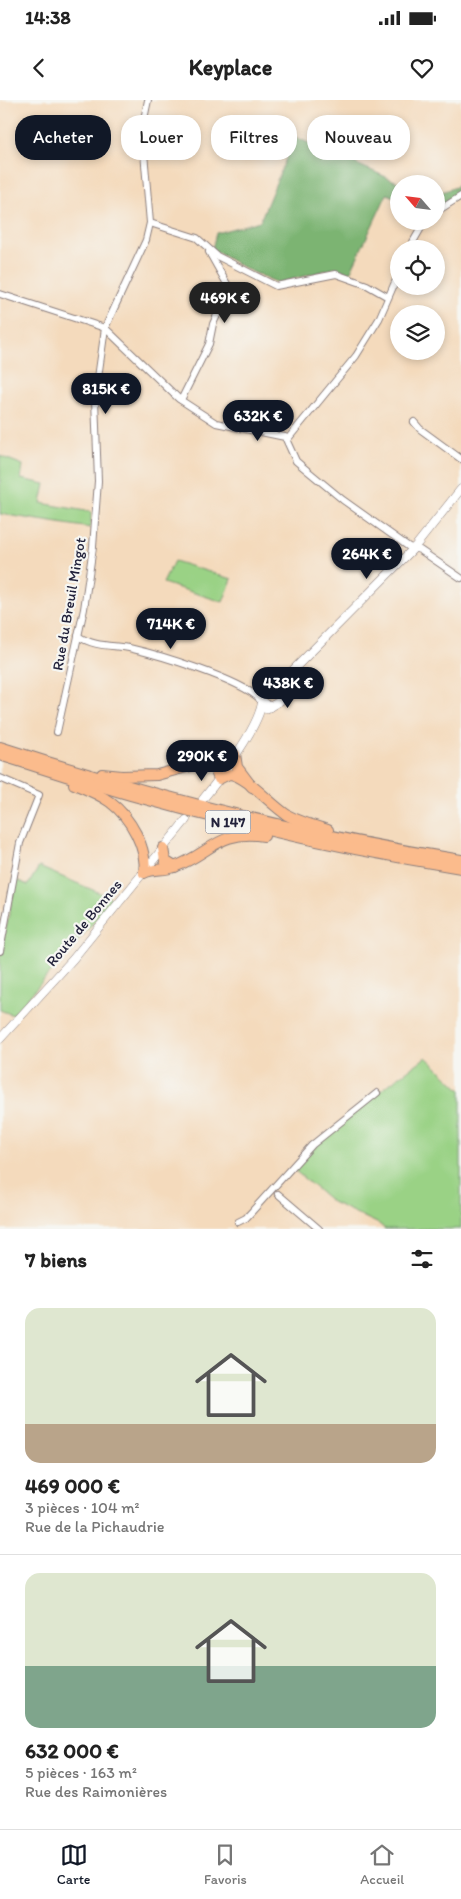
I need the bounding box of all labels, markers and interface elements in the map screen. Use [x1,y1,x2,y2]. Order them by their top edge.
text: 14:38 [25,6,71,29]
icon: back [25,54,53,82]
text: Keyplace [189,54,272,81]
icon: heart [408,54,436,82]
chip: Acheter [15,115,111,160]
chip: Louer [121,115,201,160]
chip: Filtres [211,115,297,160]
chip: Nouveau [307,115,410,160]
north arrow [390,175,445,230]
map controls [390,175,445,360]
button: locate [390,240,445,295]
pin: 469K € [184,282,266,324]
text: 469K € [200,288,250,307]
button: layers [390,305,445,360]
pin: 815K € [65,372,147,415]
text: 815K € [82,379,130,398]
pin: 632K € [217,400,299,442]
text: 632K € [234,406,282,425]
street label: Rue du Breuil Mingot [48,536,90,672]
pin: 264K € [326,538,408,580]
text: 264K € [342,544,392,563]
pin: 714K € [130,608,212,650]
text: 714K € [147,614,195,633]
pin: 438K € [247,666,329,709]
text: 438K € [263,673,313,692]
pin: 290K € [161,740,243,782]
text: 290K € [177,746,227,765]
road number: N 147 [206,810,250,834]
street label: Route de Bonnes [42,876,126,970]
icon: filters [408,1245,436,1273]
text: 7 biens [25,1247,87,1272]
icon: home [186,1340,276,1430]
text: 469 000 € [25,1473,120,1498]
text: 3 pièces · 104 m² [25,1498,140,1517]
text: Rue de la Pichaudrie [25,1517,165,1536]
icon: home [186,1606,276,1696]
text: 632 000 € [25,1738,119,1763]
text: 5 pièces · 163 m² [25,1763,137,1782]
text: Rue des Raimonières [25,1782,167,1801]
tab: Carte [57,1841,91,1888]
tab: Favoris [204,1841,247,1888]
tab: Accueil [360,1841,404,1888]

